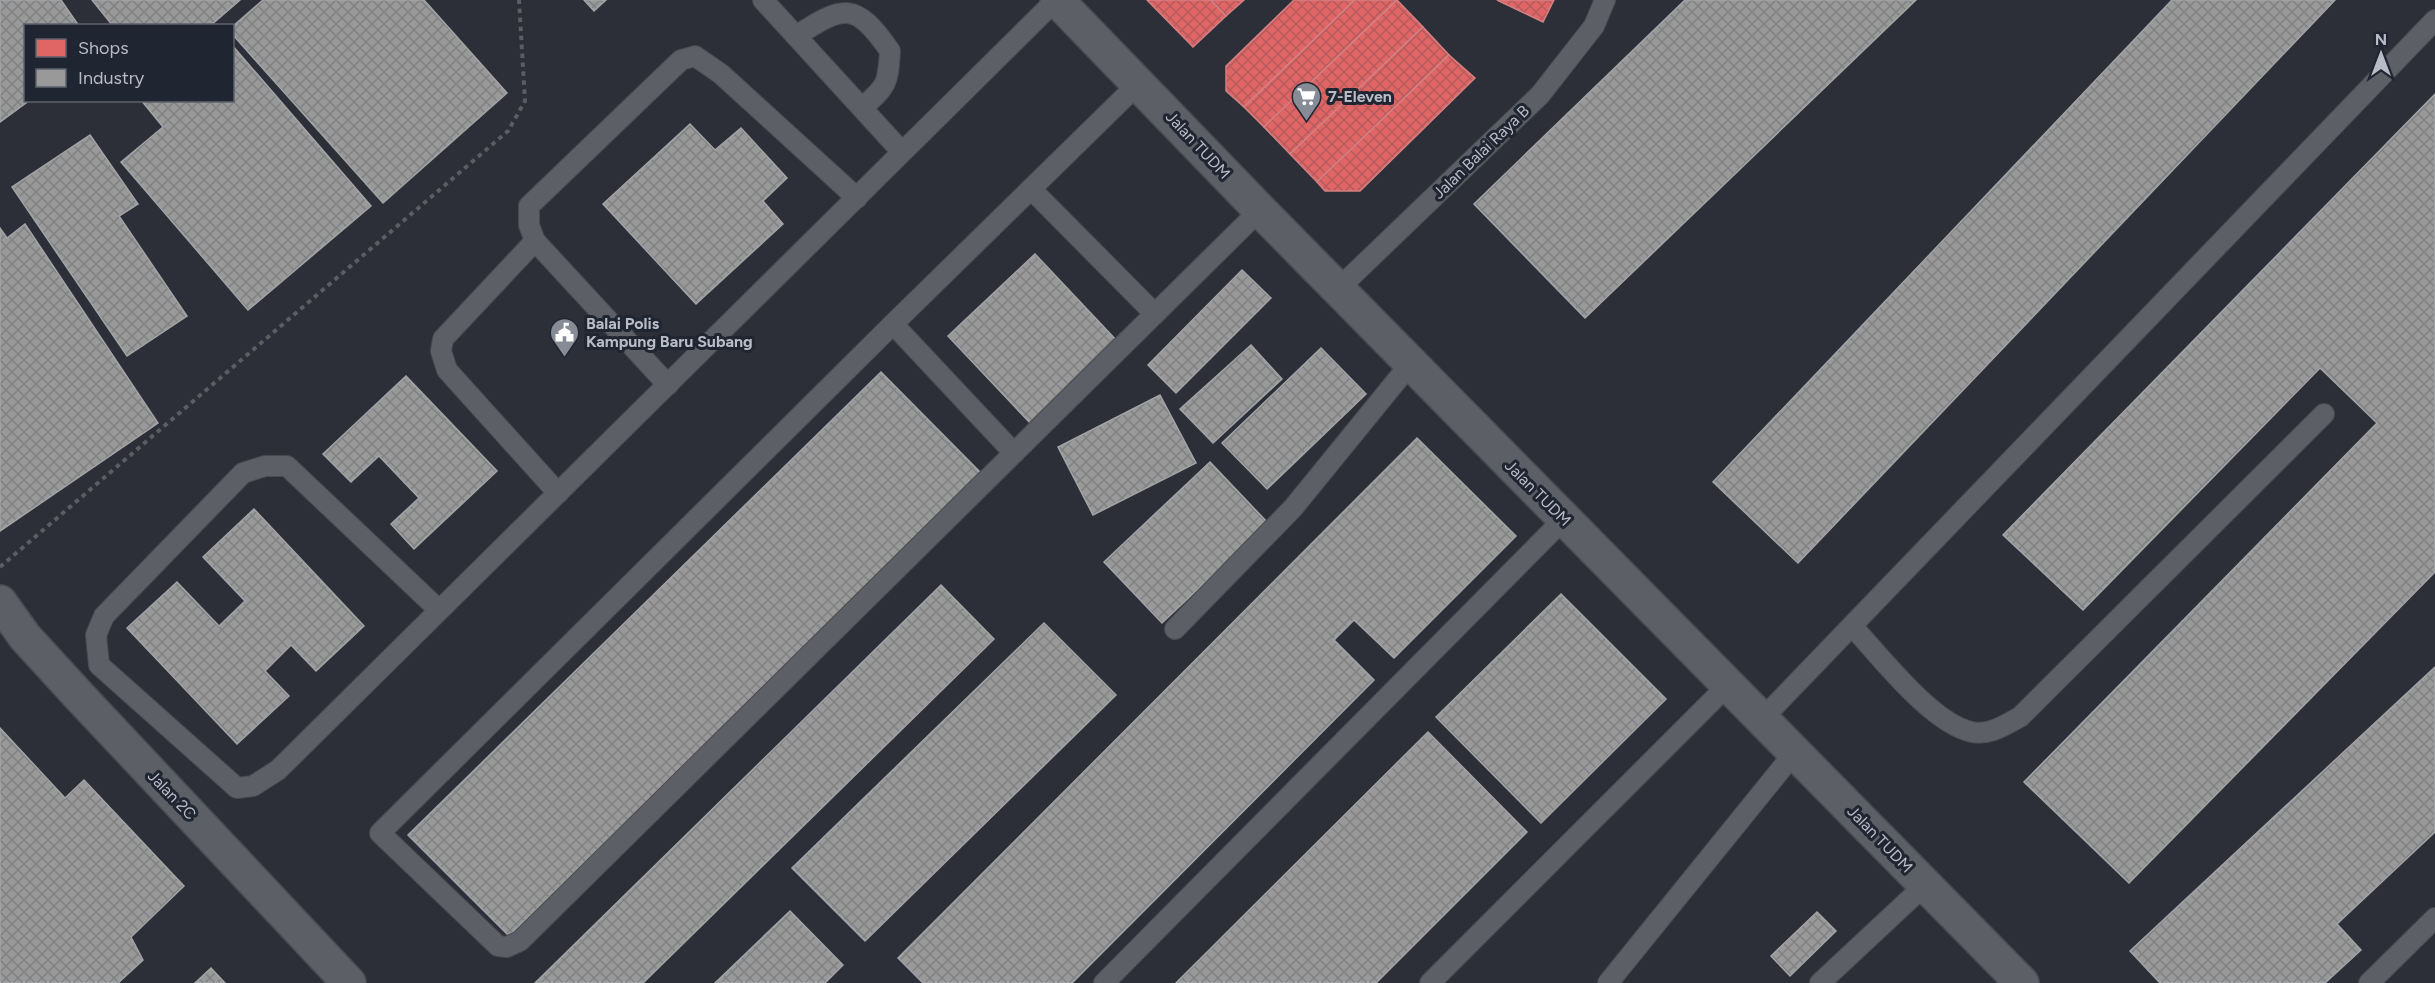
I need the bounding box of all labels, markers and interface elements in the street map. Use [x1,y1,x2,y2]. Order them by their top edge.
legend [24,24,234,102]
north arrow [2351,24,2411,84]
text: N [2375,30,2387,49]
text: Shops [78,37,129,59]
text: Industry [78,67,145,89]
supermarket icon: 7-Eleven [1291,80,1323,122]
place label: 7-Eleven [1328,87,1392,106]
street label: Jalan Balai Raya B [1429,101,1533,203]
street label: Jalan TUDM [1162,107,1234,183]
place label: Balai Polis Kampung Baru Subang [586,314,753,351]
public building icon: Balai Polis Kampung Baru Subang [549,316,581,358]
street label: Jalan TUDM [1501,456,1575,530]
street label: Jalan 2C [144,766,200,824]
street label: Jalan TUDM [1843,802,1917,876]

